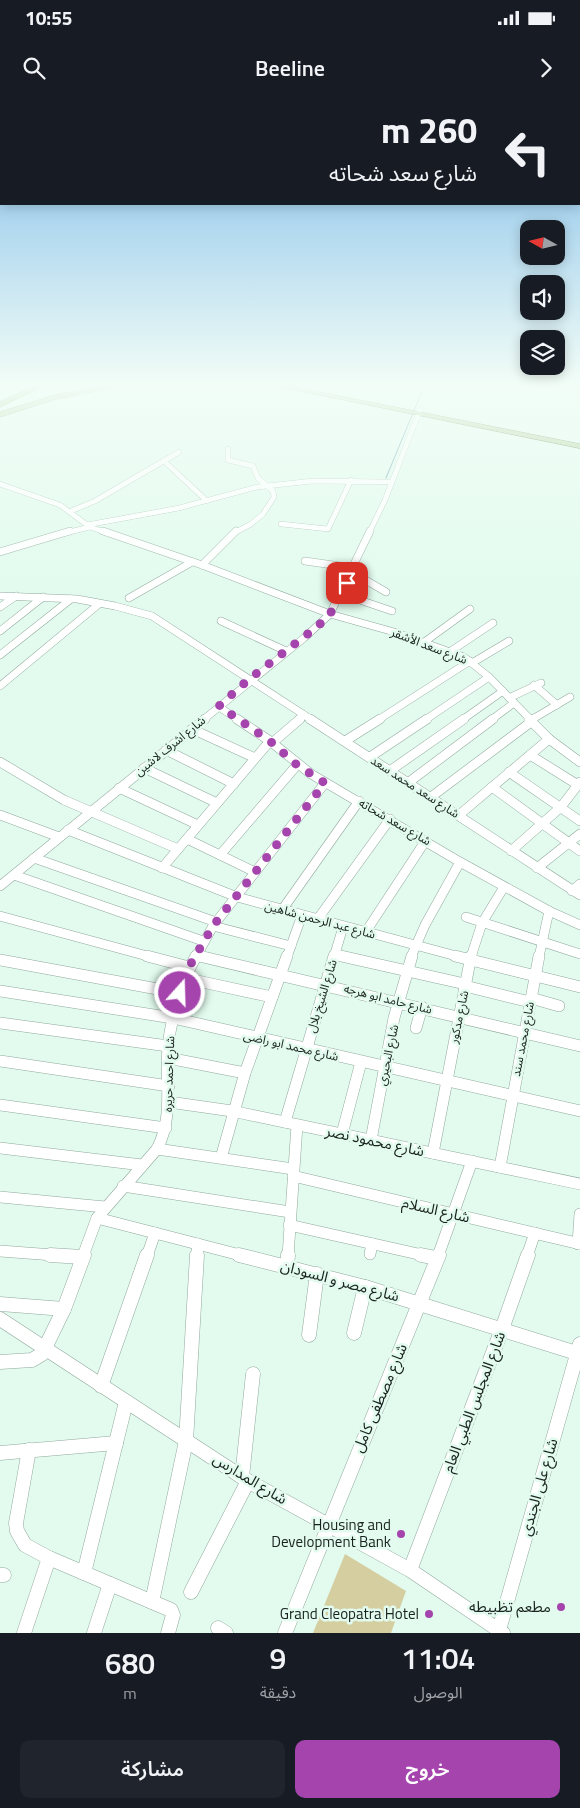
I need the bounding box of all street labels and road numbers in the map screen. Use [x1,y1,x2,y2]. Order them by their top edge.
street label: شارع سعد الأشقر [387,622,470,669]
street label: شارع اشرف لاشين [130,711,209,780]
street label: شارع سعد محمد سعد [367,751,464,823]
street label: شارع سعد شحاته [356,793,435,850]
street label: شارع عبد الرحمن شاهين [263,896,378,943]
street label: شارع الشيخ بلال [301,957,342,1035]
street label: شارع حامد ابو هرجه [342,978,434,1019]
street label: شارع مدكور [443,989,473,1046]
street label: شارع محمد سند [506,1000,539,1078]
street label: شارع البحيري [372,1023,404,1087]
street label: شارع محمد ابو راضى [242,1025,340,1066]
street label: شارع احمد حريره [158,1036,179,1112]
street label: شارع محمود نصر [322,1119,427,1163]
street label: شارع السلام [400,1191,473,1230]
street label: شارع مصر و السودان [278,1254,402,1308]
street label: شارع المجلس الطبي العام [436,1328,512,1476]
street label: شارع مصطفى كامل [346,1340,414,1456]
street label: شارع على الجندي [514,1435,564,1539]
street label: شارع المدارس [208,1447,292,1511]

